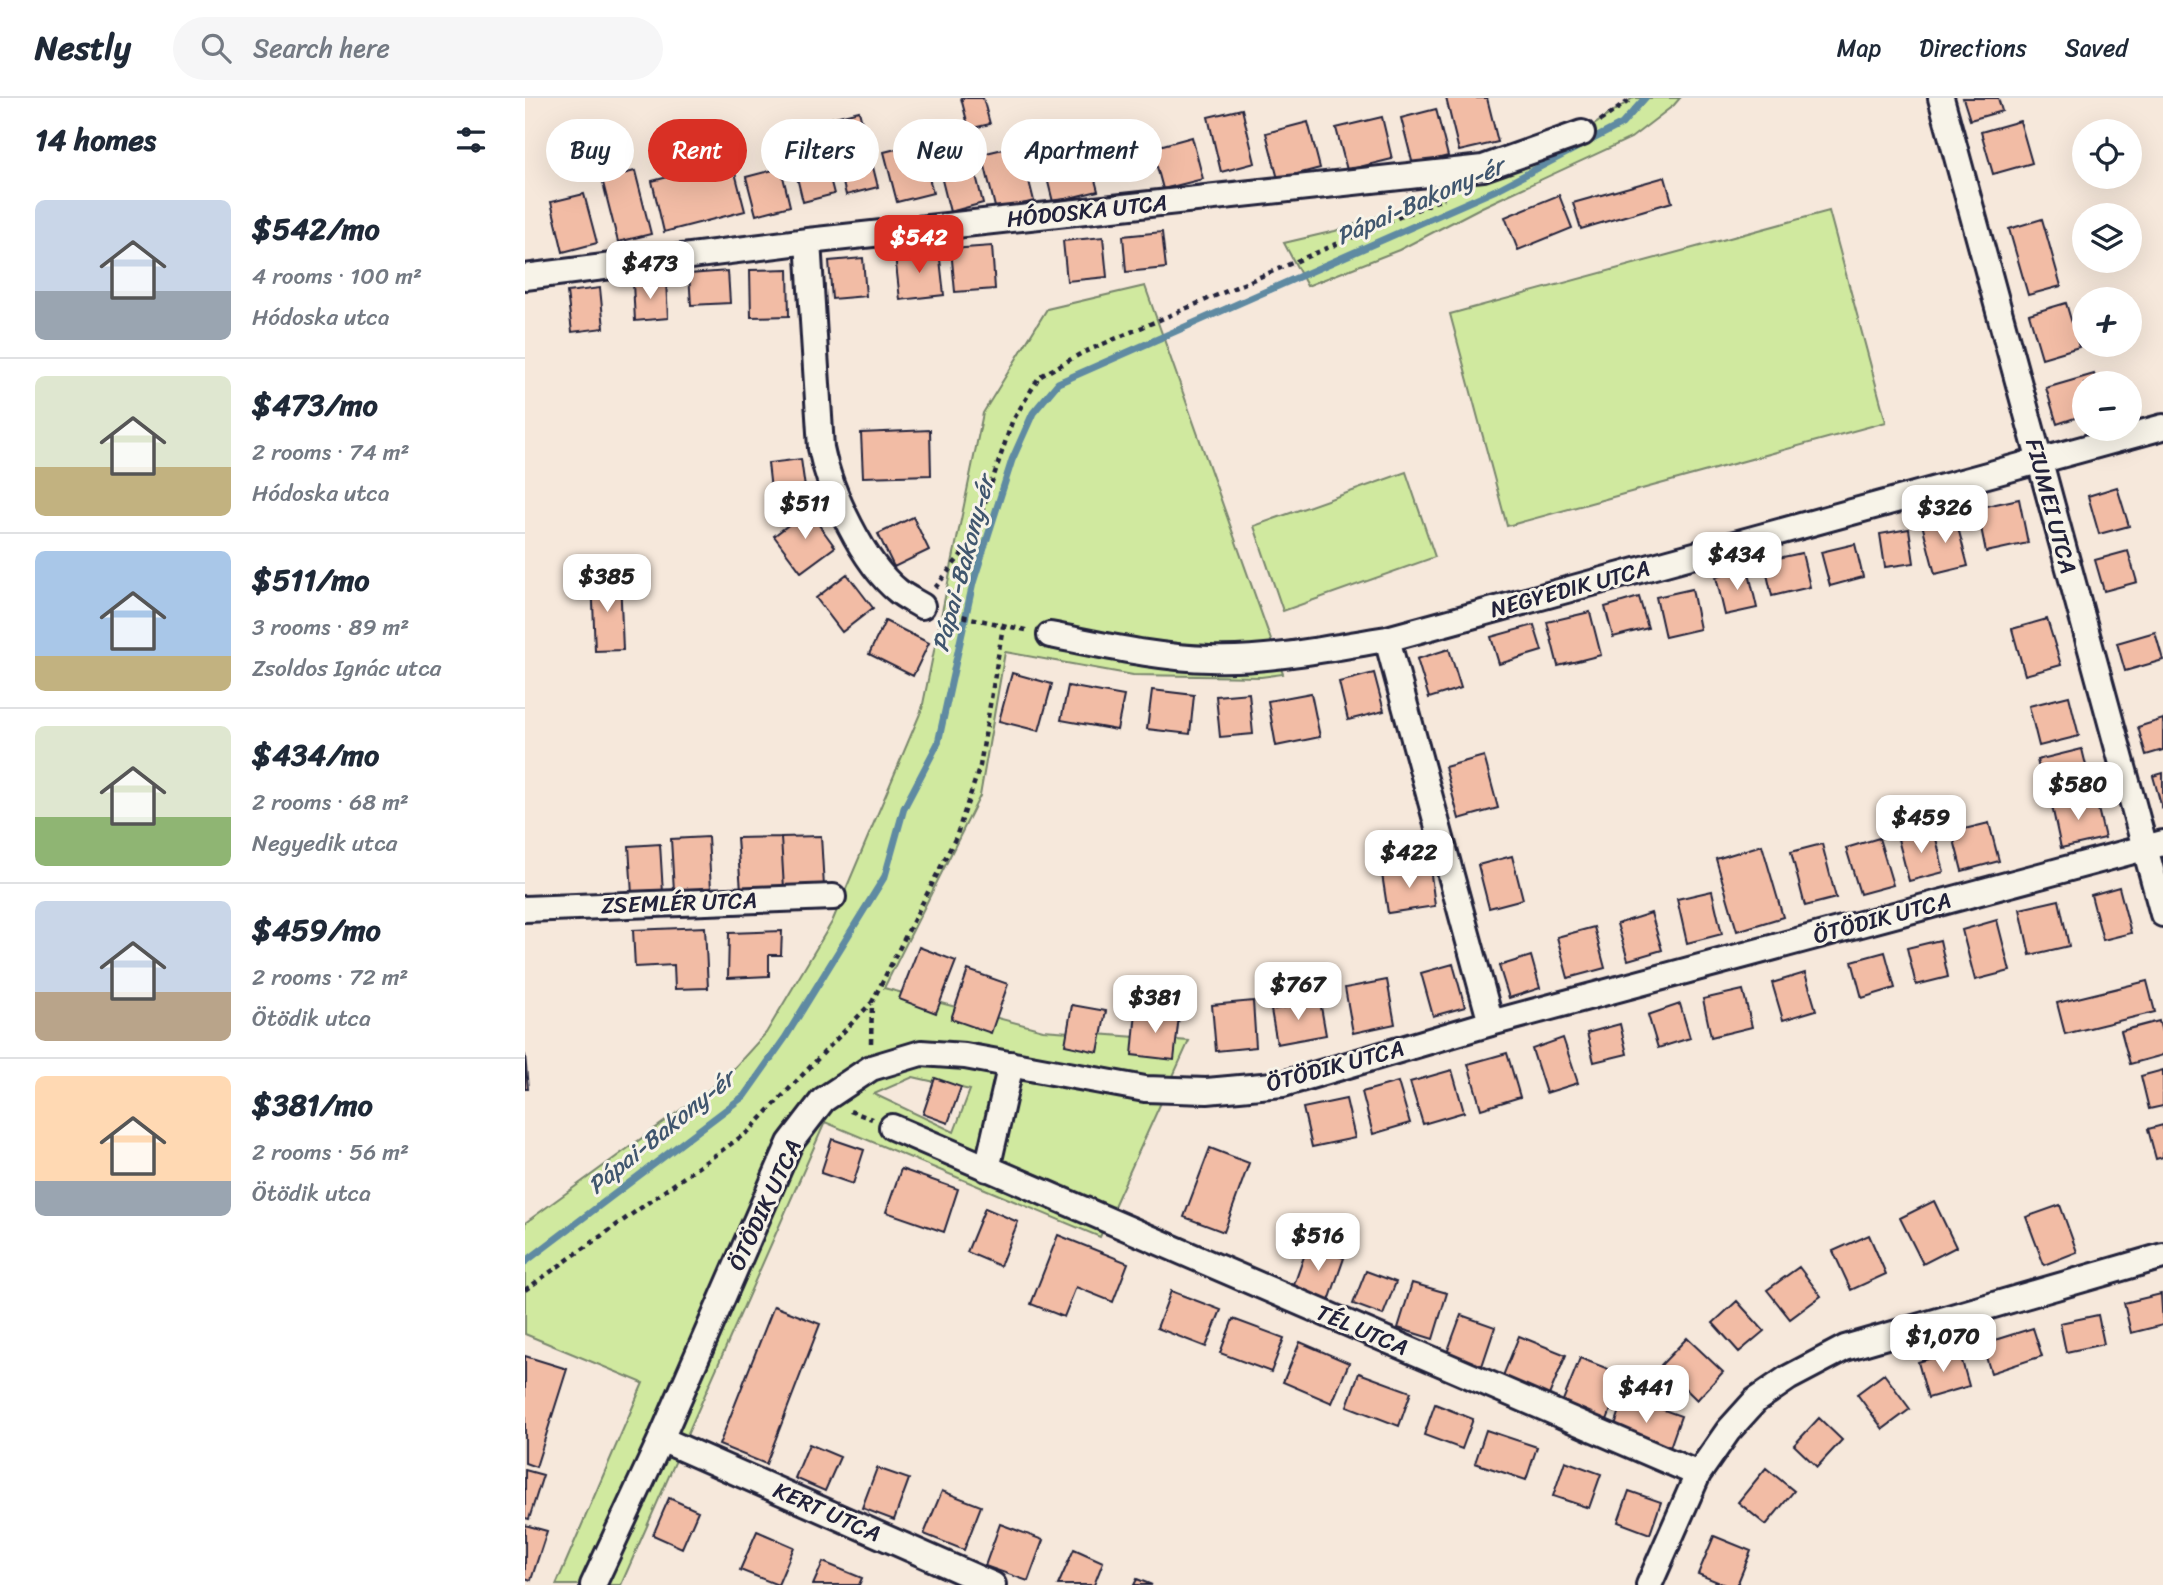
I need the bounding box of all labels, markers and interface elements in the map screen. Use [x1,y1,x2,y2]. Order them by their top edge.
search box [173,17,663,80]
text: Nestly [35,19,131,77]
text: Search here [253,25,390,71]
text: Map [1837,27,1881,69]
text: Directions [1919,27,2027,69]
text: Saved [2065,27,2128,69]
icon: search [197,29,235,67]
text: 14 homes [35,113,156,167]
chip: Buy [546,119,634,182]
chip: Rent [648,119,747,182]
chip: Filters [761,119,879,182]
chip: New [893,119,987,182]
chip: Apartment [1001,119,1162,182]
map controls [2072,119,2142,441]
button: locate [2072,119,2142,189]
icon: filters [452,121,490,159]
water label: Pápai-Bakony-ér [1329,143,1515,257]
street label: HÓDOSKA UTCA [1005,182,1169,240]
text: $542/mo [252,202,380,256]
button: layers [2072,203,2142,273]
pin: $542 [878,216,960,275]
text: $542 [890,217,948,258]
icon: home [91,228,175,312]
pin: $473 [609,242,691,301]
text: $473 [622,243,678,284]
text: 4 rooms · 100 m² [252,256,422,297]
button: + [2072,287,2142,357]
text: Hódoska utca [252,297,390,338]
button: − [2072,371,2142,441]
text: $473/mo [252,378,378,432]
icon: home [91,404,175,488]
text: 2 rooms · 74 m² [252,432,409,473]
street label: FIUMEI UTCA [2013,434,2089,578]
water label: Pápai-Bakony-ér [919,467,1008,656]
text: Hódoska utca [252,473,390,514]
pin: $511 [764,482,846,541]
text: $511 [780,483,830,524]
pin: $326 [1904,486,1986,545]
text: $326 [1918,487,1972,528]
pin: $434 [1696,532,1778,592]
text: $434 [1709,534,1765,575]
street label: NEGYEDIK UTCA [1485,548,1655,630]
text: $511/mo [252,553,369,607]
pin: $385 [566,554,648,614]
text: $385 [579,556,635,597]
icon: home [91,579,175,663]
text: 3 rooms · 89 m² [252,607,409,648]
text: Zsoldos Ignác utca [252,648,441,689]
text: $434/mo [252,728,379,782]
icon: home [91,754,175,838]
pin: $580 [2037,762,2119,822]
text: $580 [2049,764,2107,805]
text: 2 rooms · 68 m² [252,782,409,823]
pin: $459 [1880,796,1962,855]
text: $459 [1892,797,1950,838]
text: Negyedik utca [252,823,397,864]
pin: $422 [1368,830,1450,890]
text: $422 [1381,832,1437,873]
street label: ZSEMLÉR UTCA [600,880,758,926]
street label: ÖTÖDIK UTCA [1808,880,1956,956]
text: $459/mo [252,903,381,957]
icon: home [91,929,175,1013]
text: 2 rooms · 72 m² [252,957,408,998]
pin: $767 [1257,962,1339,1022]
text: $767 [1271,964,1325,1005]
pin: $381 [1114,976,1196,1035]
text: $381 [1129,977,1181,1018]
text: Ötödik utca [252,998,371,1039]
street label: ÖTÖDIK UTCA [1261,1028,1409,1104]
water label: Pápai-Bakony-ér [578,1056,747,1205]
text: $381/mo [252,1078,373,1132]
icon: home [91,1104,175,1188]
text: 2 rooms · 56 m² [252,1132,409,1173]
street label: ÖTÖDIK UTCA [717,1132,813,1278]
text: Ötödik utca [252,1173,371,1214]
pin: $516 [1277,1214,1359,1273]
text: $516 [1292,1215,1344,1256]
street label: TÉL UTCA [1309,1292,1415,1368]
pin: $1,070 [1886,1314,2000,1374]
text: $1,070 [1906,1316,1980,1357]
pin: $441 [1605,1366,1687,1425]
text: $441 [1619,1367,1673,1408]
street label: KERT UTCA [767,1470,887,1554]

